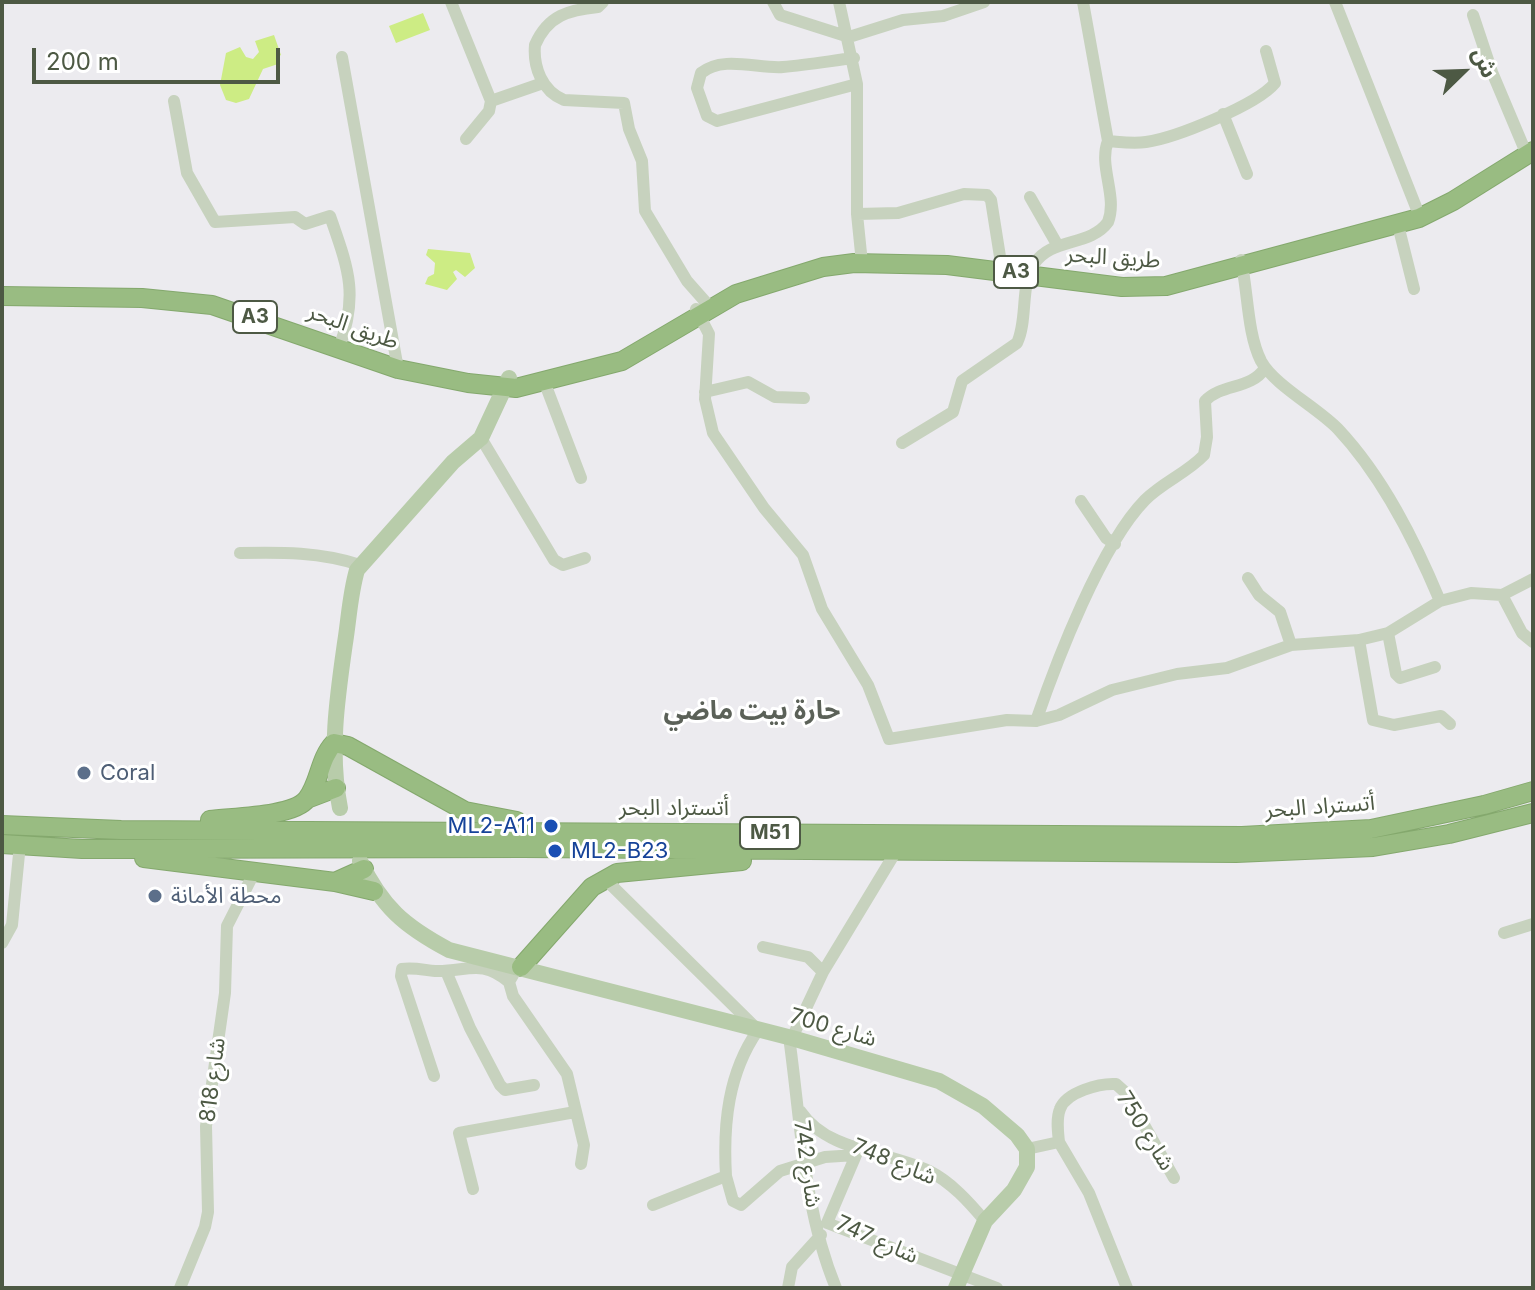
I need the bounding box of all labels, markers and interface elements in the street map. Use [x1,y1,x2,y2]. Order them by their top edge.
scale bar [36,32,284,82]
north arrow [1423,32,1503,112]
text: ش [1467,44,1503,82]
text: 200 m [46,47,119,76]
street label: طريق البحر [1065,242,1161,274]
road number: A3 [994,256,1038,288]
street label: طريق البحر [304,298,402,356]
road number: A3 [233,301,277,333]
district label: حارة بيت ماضي [664,695,840,727]
place label: Coral [100,760,155,786]
marker: Coral [75,764,93,782]
street label: أتستراد البحر [1264,790,1376,824]
street label: أتستراد البحر [619,795,729,821]
place label: ML2-A11 [448,813,535,839]
marker: ML2-A11 [542,817,560,835]
road number: M51 [740,817,800,849]
place label: ML2-B23 [571,838,668,864]
marker: ML2-B23 [546,842,564,860]
place label: محطة الأمانة [171,883,282,909]
marker: محطة الأمانة [146,887,164,905]
street label: شارع 700 [787,1003,879,1053]
street label: شارع 818 [195,1036,231,1124]
street label: شارع 750 [1110,1086,1180,1176]
street label: شارع 742 [788,1119,826,1209]
street label: شارع 748 [848,1133,940,1191]
street label: شارع 747 [832,1210,922,1270]

